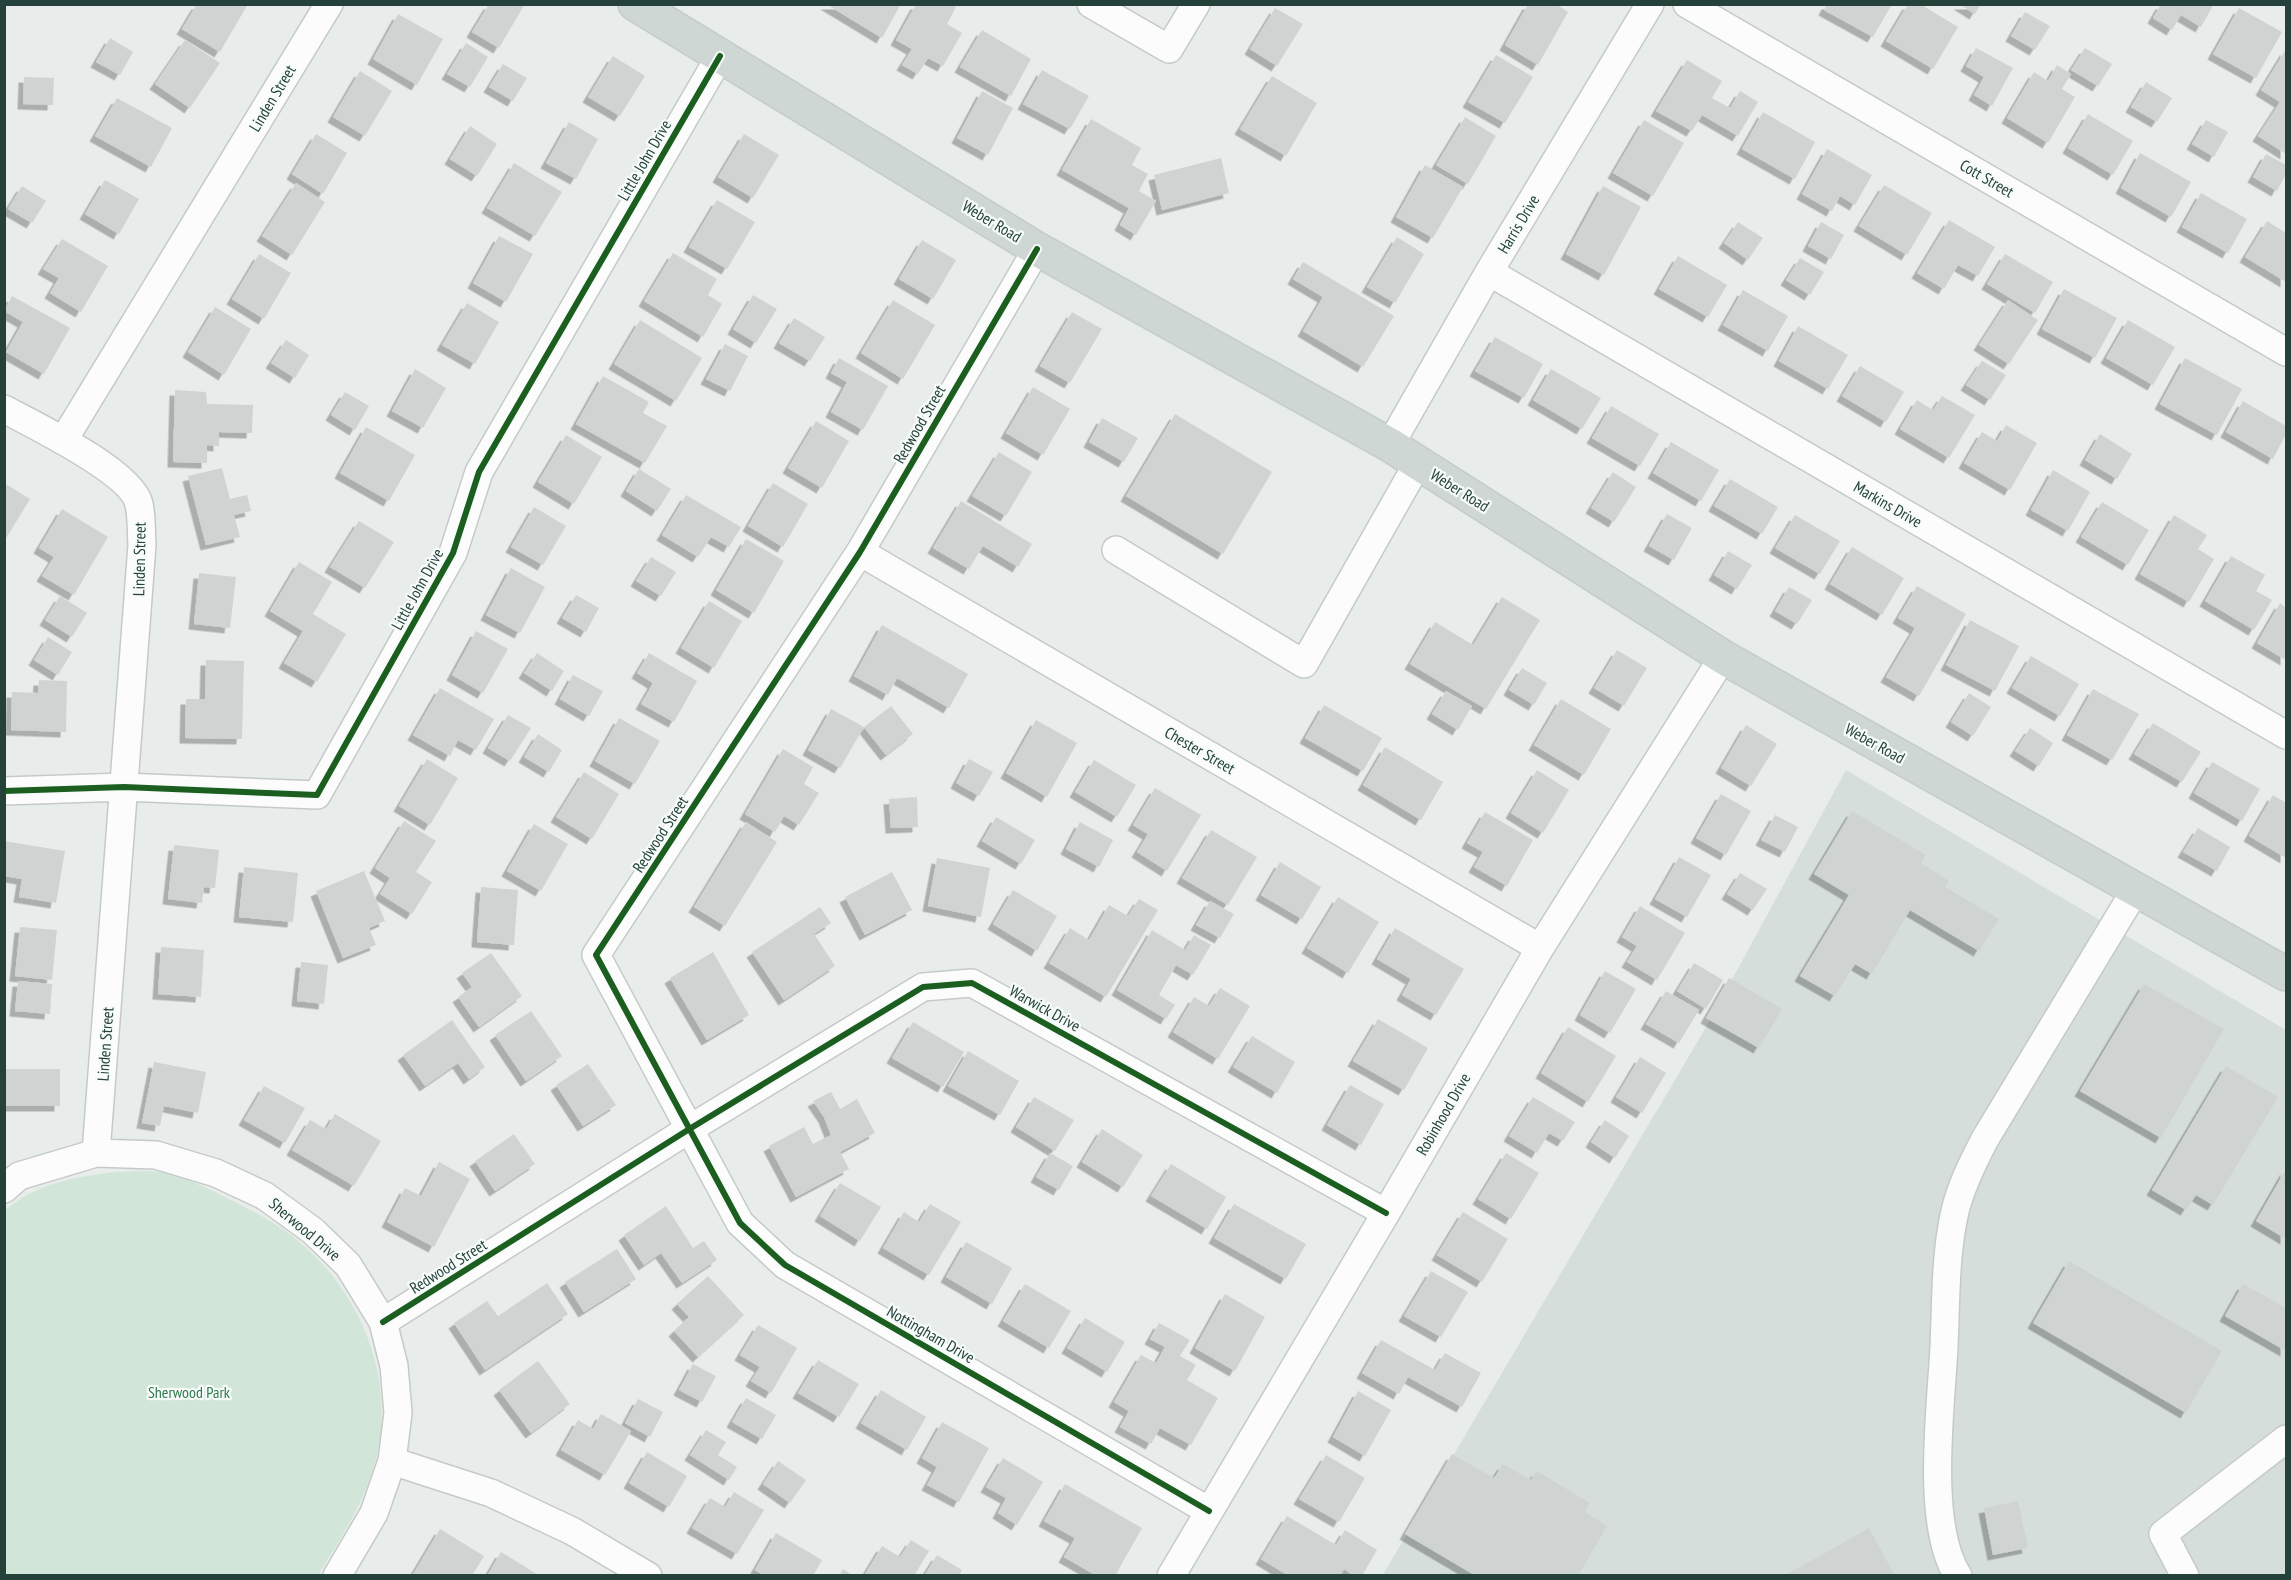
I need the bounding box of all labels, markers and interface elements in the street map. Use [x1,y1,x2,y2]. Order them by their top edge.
street label: Linden Street [244,61,300,135]
street label: Little John Drive [613,116,675,204]
street label: Cott Street [1956,155,2018,202]
street label: Harris Drive [1493,191,1543,257]
street label: Weber Road [959,196,1025,246]
street label: Redwood Street [889,381,950,467]
street label: Weber Road [1427,464,1493,516]
street label: Markins Drive [1850,476,1926,532]
street label: Linden Street [128,521,150,596]
street label: Little John Drive [386,545,448,633]
street label: Weber Road [1842,718,1909,768]
street label: Chester Street [1161,722,1239,778]
street label: Redwood Street [628,792,692,876]
street label: Warwick Drive [1006,980,1084,1036]
street label: Linden Street [92,1006,118,1082]
street label: Robinhood Drive [1411,1069,1475,1159]
street label: Sherwood Drive [265,1193,345,1265]
street label: Redwood Street [406,1234,491,1298]
street label: Nottingham Drive [884,1301,978,1367]
park label: Sherwood Park [148,1382,231,1402]

